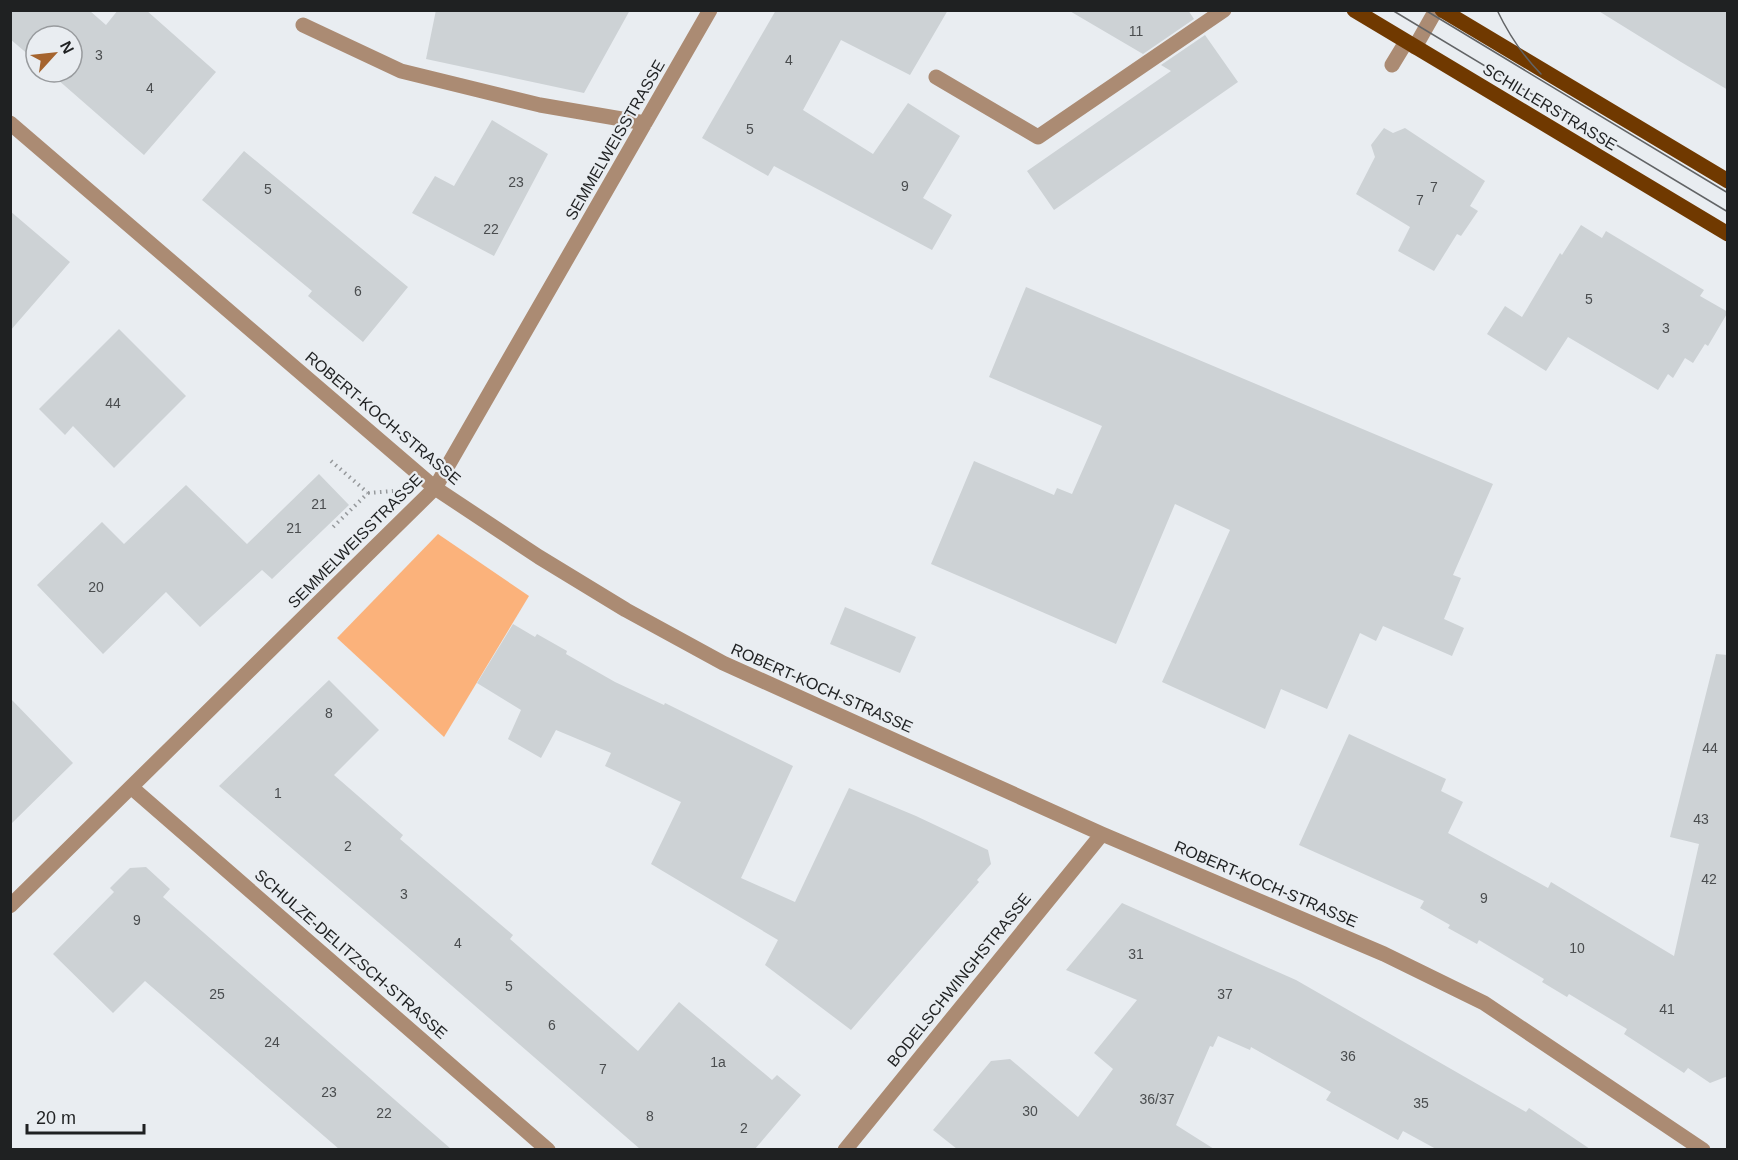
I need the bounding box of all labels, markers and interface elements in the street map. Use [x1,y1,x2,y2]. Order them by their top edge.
house number: 11 [1129,23,1143,39]
north arrow [24,24,84,84]
text: N [57,38,77,56]
house number: 3 [95,47,103,63]
house number: 4 [785,52,793,68]
street label: SEMMELWEISSTRASSE [562,57,668,223]
street label: SCHILLERSTRASSE [1480,60,1620,154]
house number: 4 [146,80,154,96]
house number: 5 [746,121,754,137]
house number: 23 [508,174,524,190]
house number: 9 [901,178,909,194]
house number: 7 [1430,179,1438,195]
house number: 5 [264,181,272,197]
house number: 7 [1416,192,1424,208]
house number: 22 [483,221,499,237]
house number: 6 [354,283,362,299]
house number: 5 [1585,291,1593,307]
house number: 3 [1662,320,1670,336]
street label: ROBERT-KOCH-STRASSE [302,348,464,488]
house number: 44 [105,395,121,411]
street label: SEMMELWEISSTRASSE [285,471,425,611]
house number: 21 [311,496,327,512]
house number: 21 [286,520,302,536]
house number: 20 [88,579,104,595]
street label: ROBERT-KOCH-STRASSE [729,640,915,736]
house number: 8 [325,705,333,721]
house number: 44 [1702,740,1718,756]
house number: 1 [274,785,282,801]
house number: 43 [1693,811,1709,827]
house number: 2 [344,838,352,854]
street label: ROBERT-KOCH-STRASSE [1172,838,1360,930]
street label: SCHULZE-DELITZSCH-STRASSE [251,866,451,1042]
house number: 42 [1701,871,1717,887]
house number: 3 [400,886,408,902]
street label: BODELSCHWINGHSTRASSE [884,890,1034,1070]
house number: 9 [1480,890,1488,906]
house number: 9 [133,912,141,928]
house number: 4 [454,935,462,951]
house number: 10 [1569,940,1585,956]
house number: 31 [1128,946,1144,962]
house number: 5 [505,978,513,994]
house number: 25 [209,986,225,1002]
house number: 37 [1217,986,1233,1002]
house number: 41 [1659,1001,1675,1017]
house number: 6 [548,1017,556,1033]
house number: 24 [264,1034,280,1050]
house number: 36 [1340,1048,1356,1064]
house number: 1a [710,1054,726,1070]
house number: 7 [599,1061,607,1077]
house number: 23 [321,1084,337,1100]
house number: 36/37 [1139,1091,1175,1107]
house number: 35 [1413,1095,1429,1111]
scale bar [27,1097,144,1135]
house number: 30 [1022,1103,1038,1119]
house number: 22 [376,1105,392,1121]
text: 20 m [36,1108,76,1128]
house number: 8 [646,1108,654,1124]
house number: 2 [740,1120,748,1136]

